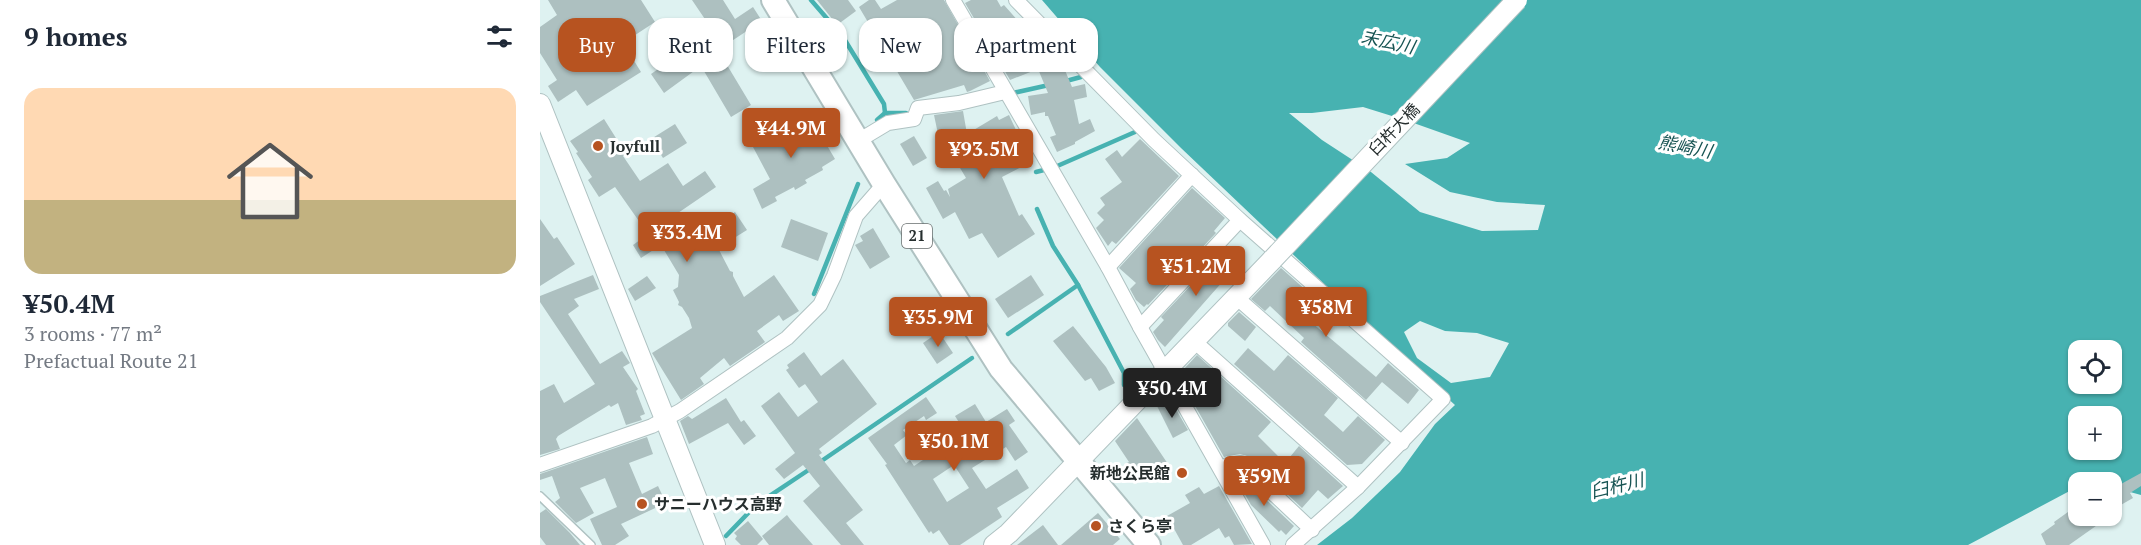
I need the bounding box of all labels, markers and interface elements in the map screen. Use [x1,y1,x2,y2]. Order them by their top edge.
chip: Buy [558,18,636,72]
chip: Rent [648,18,733,72]
chip: Filters [745,18,847,72]
chip: New [859,18,942,72]
chip: Apartment [954,18,1098,72]
text: 9 homes [24,19,128,53]
icon: filters [483,20,516,53]
water label: 末広川 [1359,24,1419,59]
street label: 臼杵大橋 [1364,98,1424,160]
pin: ¥44.9M [742,108,840,159]
text: ¥44.9M [756,114,826,141]
icon: home [216,127,324,235]
pin: ¥93.5M [935,129,1033,180]
water label: 熊崎川 [1656,129,1716,163]
place label: Joyfull [610,135,660,157]
text: ¥93.5M [949,135,1019,162]
marker: Joyfull [591,139,605,153]
pin: ¥33.4M [638,212,736,263]
text: ¥33.4M [652,218,722,245]
road number: 21 [902,224,932,248]
pin: ¥51.2M [1147,246,1245,297]
text: ¥51.2M [1161,252,1231,279]
text: ¥50.4M [24,286,115,320]
pin: ¥58M [1290,287,1362,338]
text: ¥58M [1300,293,1352,320]
pin: ¥35.9M [889,297,987,348]
text: ¥35.9M [903,303,973,330]
text: 3 rooms · 77 m² [24,320,162,347]
map controls [2068,340,2122,526]
button: locate [2068,340,2122,394]
text: Prefactual Route 21 [24,347,198,374]
pin: ¥50.4M [1123,368,1221,419]
text: ¥50.4M [1137,374,1207,401]
button: + [2068,406,2122,460]
pin: ¥50.1M [905,421,1003,472]
text: ¥50.1M [919,427,989,454]
pin: ¥59M [1228,456,1300,507]
place label: 新地公民館 [1090,462,1170,484]
text: ¥59M [1238,462,1290,489]
marker: 新地公民館 [1175,466,1189,480]
water label: 臼杵川 [1588,466,1648,503]
button: − [2068,472,2122,526]
place label: サニーハウス高野 [654,493,782,515]
marker: サニーハウス高野 [635,497,649,511]
place label: さくら亭 [1108,515,1172,537]
marker: さくら亭 [1089,519,1103,533]

